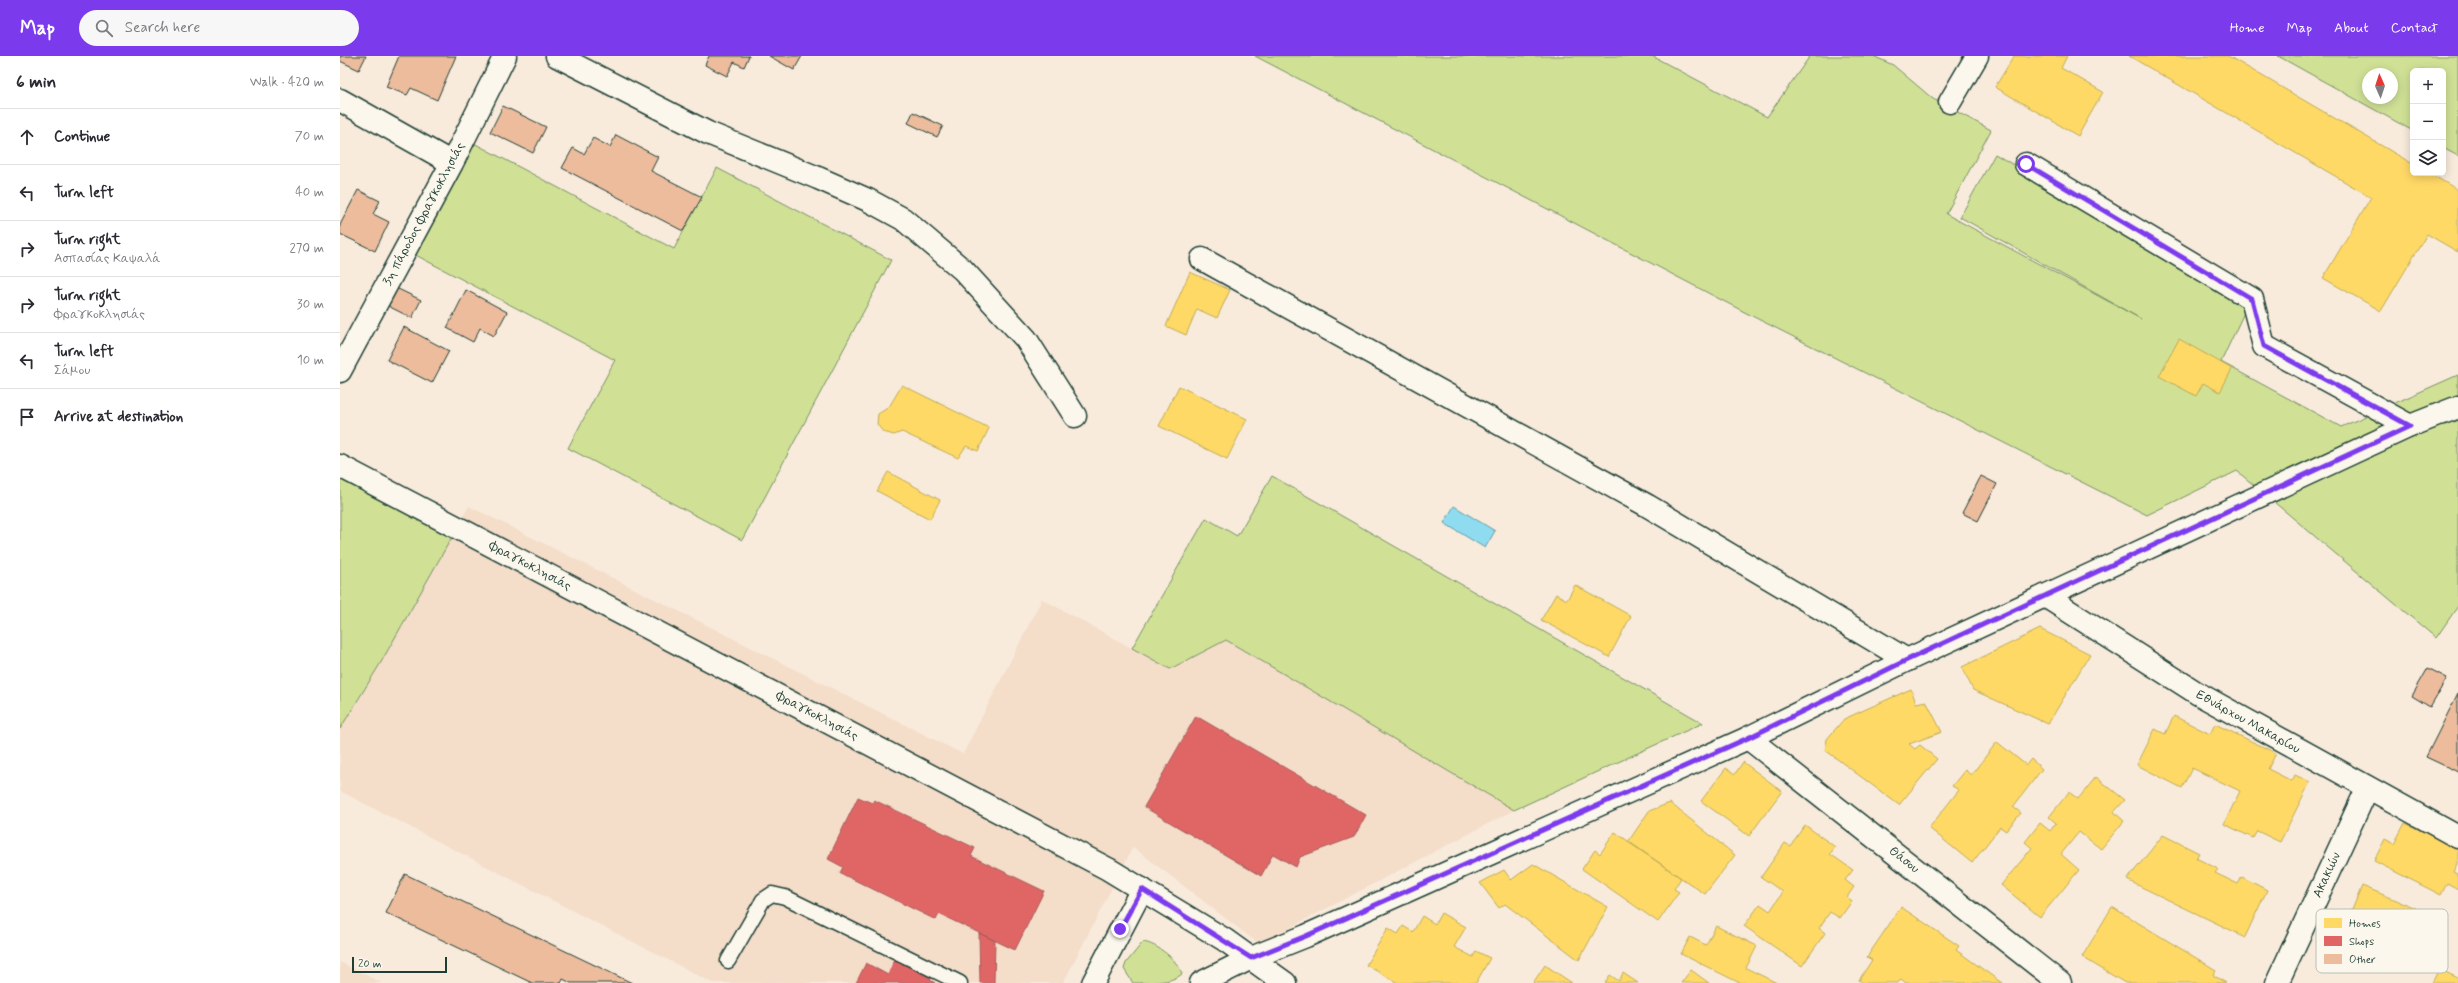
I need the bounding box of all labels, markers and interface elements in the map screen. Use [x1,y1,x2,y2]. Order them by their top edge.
search box [79,10,359,46]
text: Map [20,16,55,41]
icon: search [93,17,115,39]
text: Search here [125,18,200,38]
text: Home [2230,19,2264,37]
text: Map [2286,19,2312,37]
text: About [2334,19,2369,37]
text: Contact [2391,19,2438,37]
north arrow [2362,68,2398,104]
map controls [2410,68,2446,176]
button: + [2410,68,2446,104]
text: 6 min [16,71,56,93]
text: Walk · 420 m [250,74,324,91]
button: − [2410,104,2446,140]
icon: ahead [16,126,38,148]
text: Continue [54,127,110,147]
text: 70 m [295,128,324,145]
street label: 3η πάροδος Φραγκοκλησιάς [379,139,469,289]
button: layers [2410,140,2446,176]
route start [2017,155,2035,173]
icon: left [16,182,38,204]
text: Turn left [54,183,114,203]
text: 40 m [295,184,324,201]
text: Turn right [54,230,121,250]
icon: right [16,238,38,260]
text: 270 m [289,240,324,257]
text: Ασπασίας Καψαλά [54,250,160,267]
text: Turn right [54,286,121,306]
icon: right [16,294,38,316]
text: 30 m [297,296,324,313]
text: Φραγκοκλησιάς [54,306,145,323]
text: Turn left [54,342,114,362]
icon: left [16,350,38,372]
text: 10 m [297,352,324,369]
text: Σάμου [54,362,90,379]
icon: arrive [16,406,38,428]
text: Arrive at destination [54,407,183,427]
street label: Φραγκοκλησιάς [485,537,574,595]
street label: Εθνάρχου Μακαρίου [2193,686,2303,758]
street label: Φραγκοκλησιάς [772,687,861,745]
street label: Θάσου [1885,843,1923,877]
street label: Ακακιών [2309,849,2345,900]
legend [2316,909,2448,973]
text: Homes [2349,917,2381,931]
route end [1111,920,1129,938]
text: Shops [2349,935,2374,949]
text: Other [2349,953,2376,967]
scale bar [352,955,447,974]
text: 20 m [358,957,381,971]

